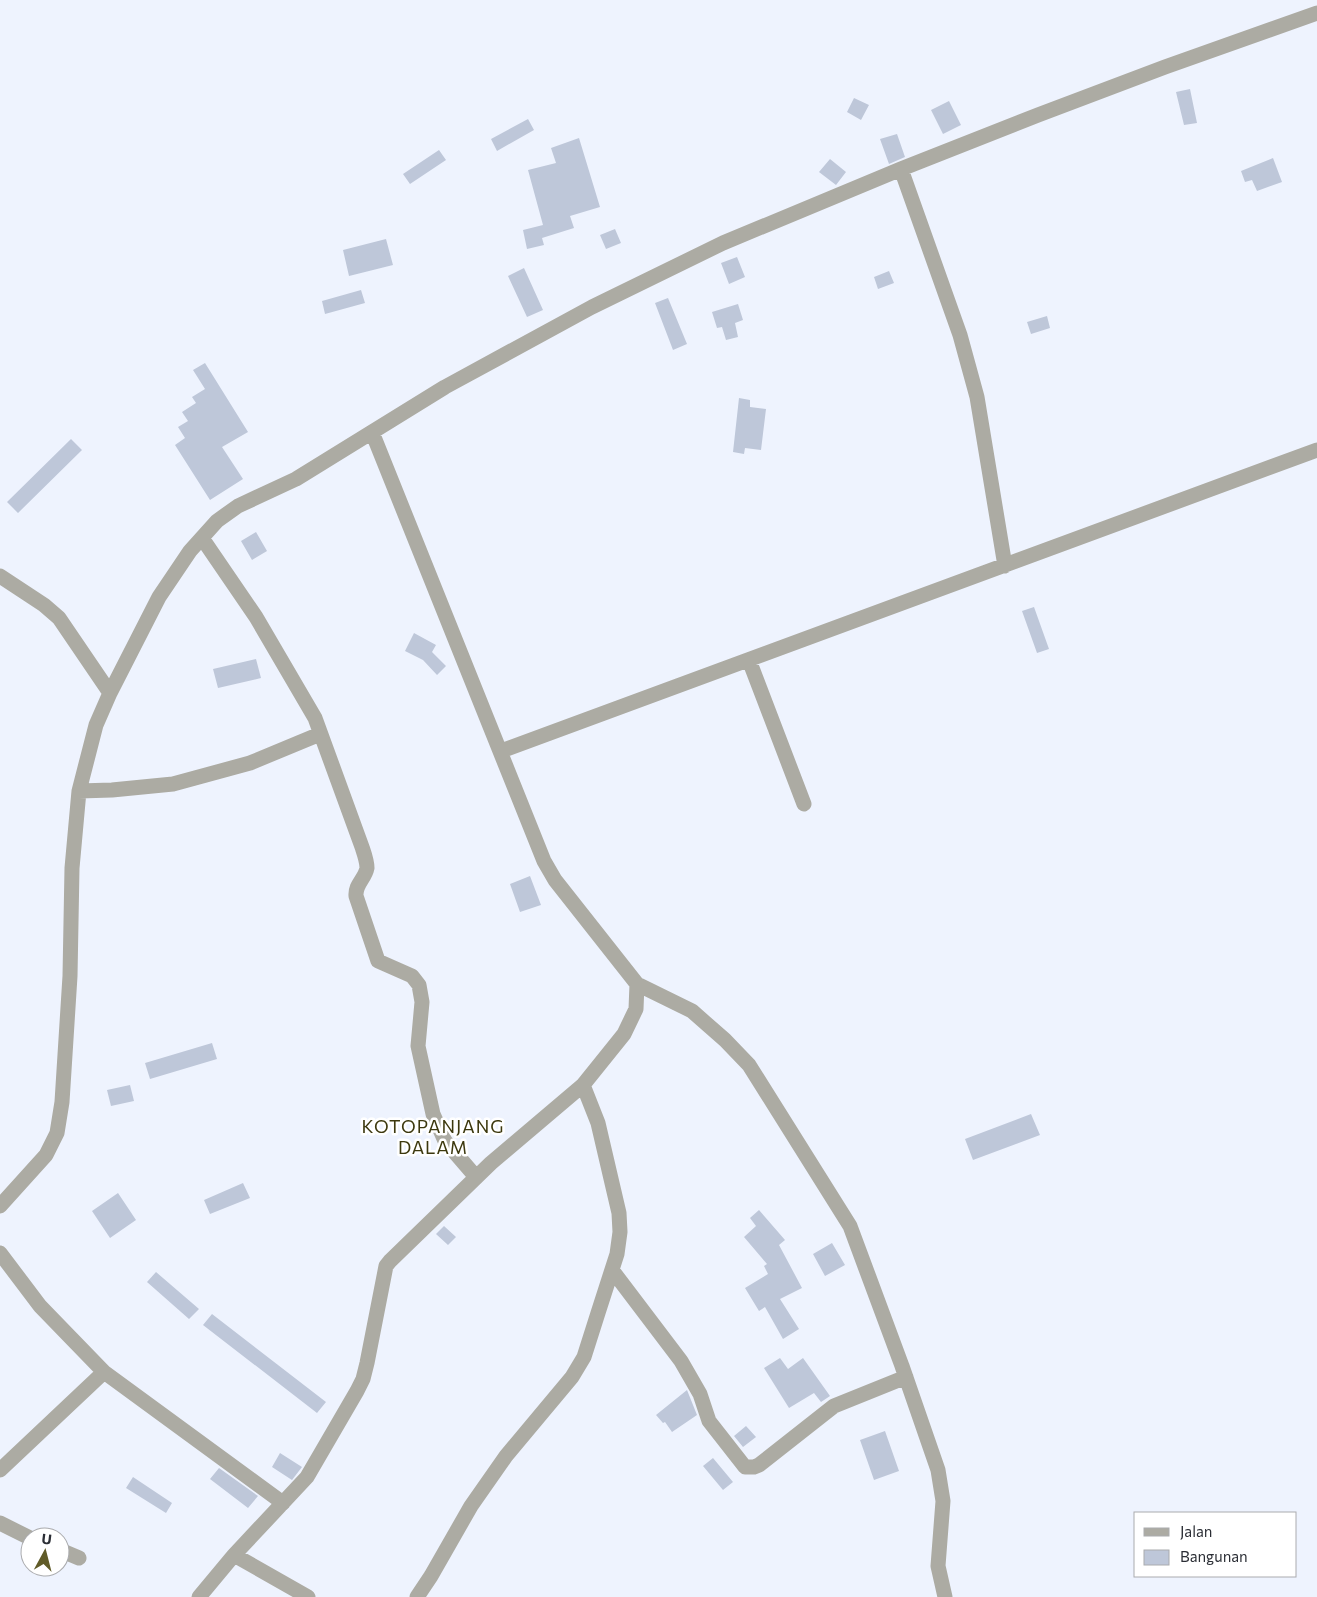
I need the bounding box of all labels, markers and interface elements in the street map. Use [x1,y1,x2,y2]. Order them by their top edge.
district label: KOTOPANJANG DALAM [361,1115,505,1158]
legend [1134,1512,1297,1577]
text: Jalan [1180,1522,1212,1540]
north arrow [20,1527,70,1577]
text: U [41,1530,53,1548]
text: Bangunan [1180,1547,1248,1565]

